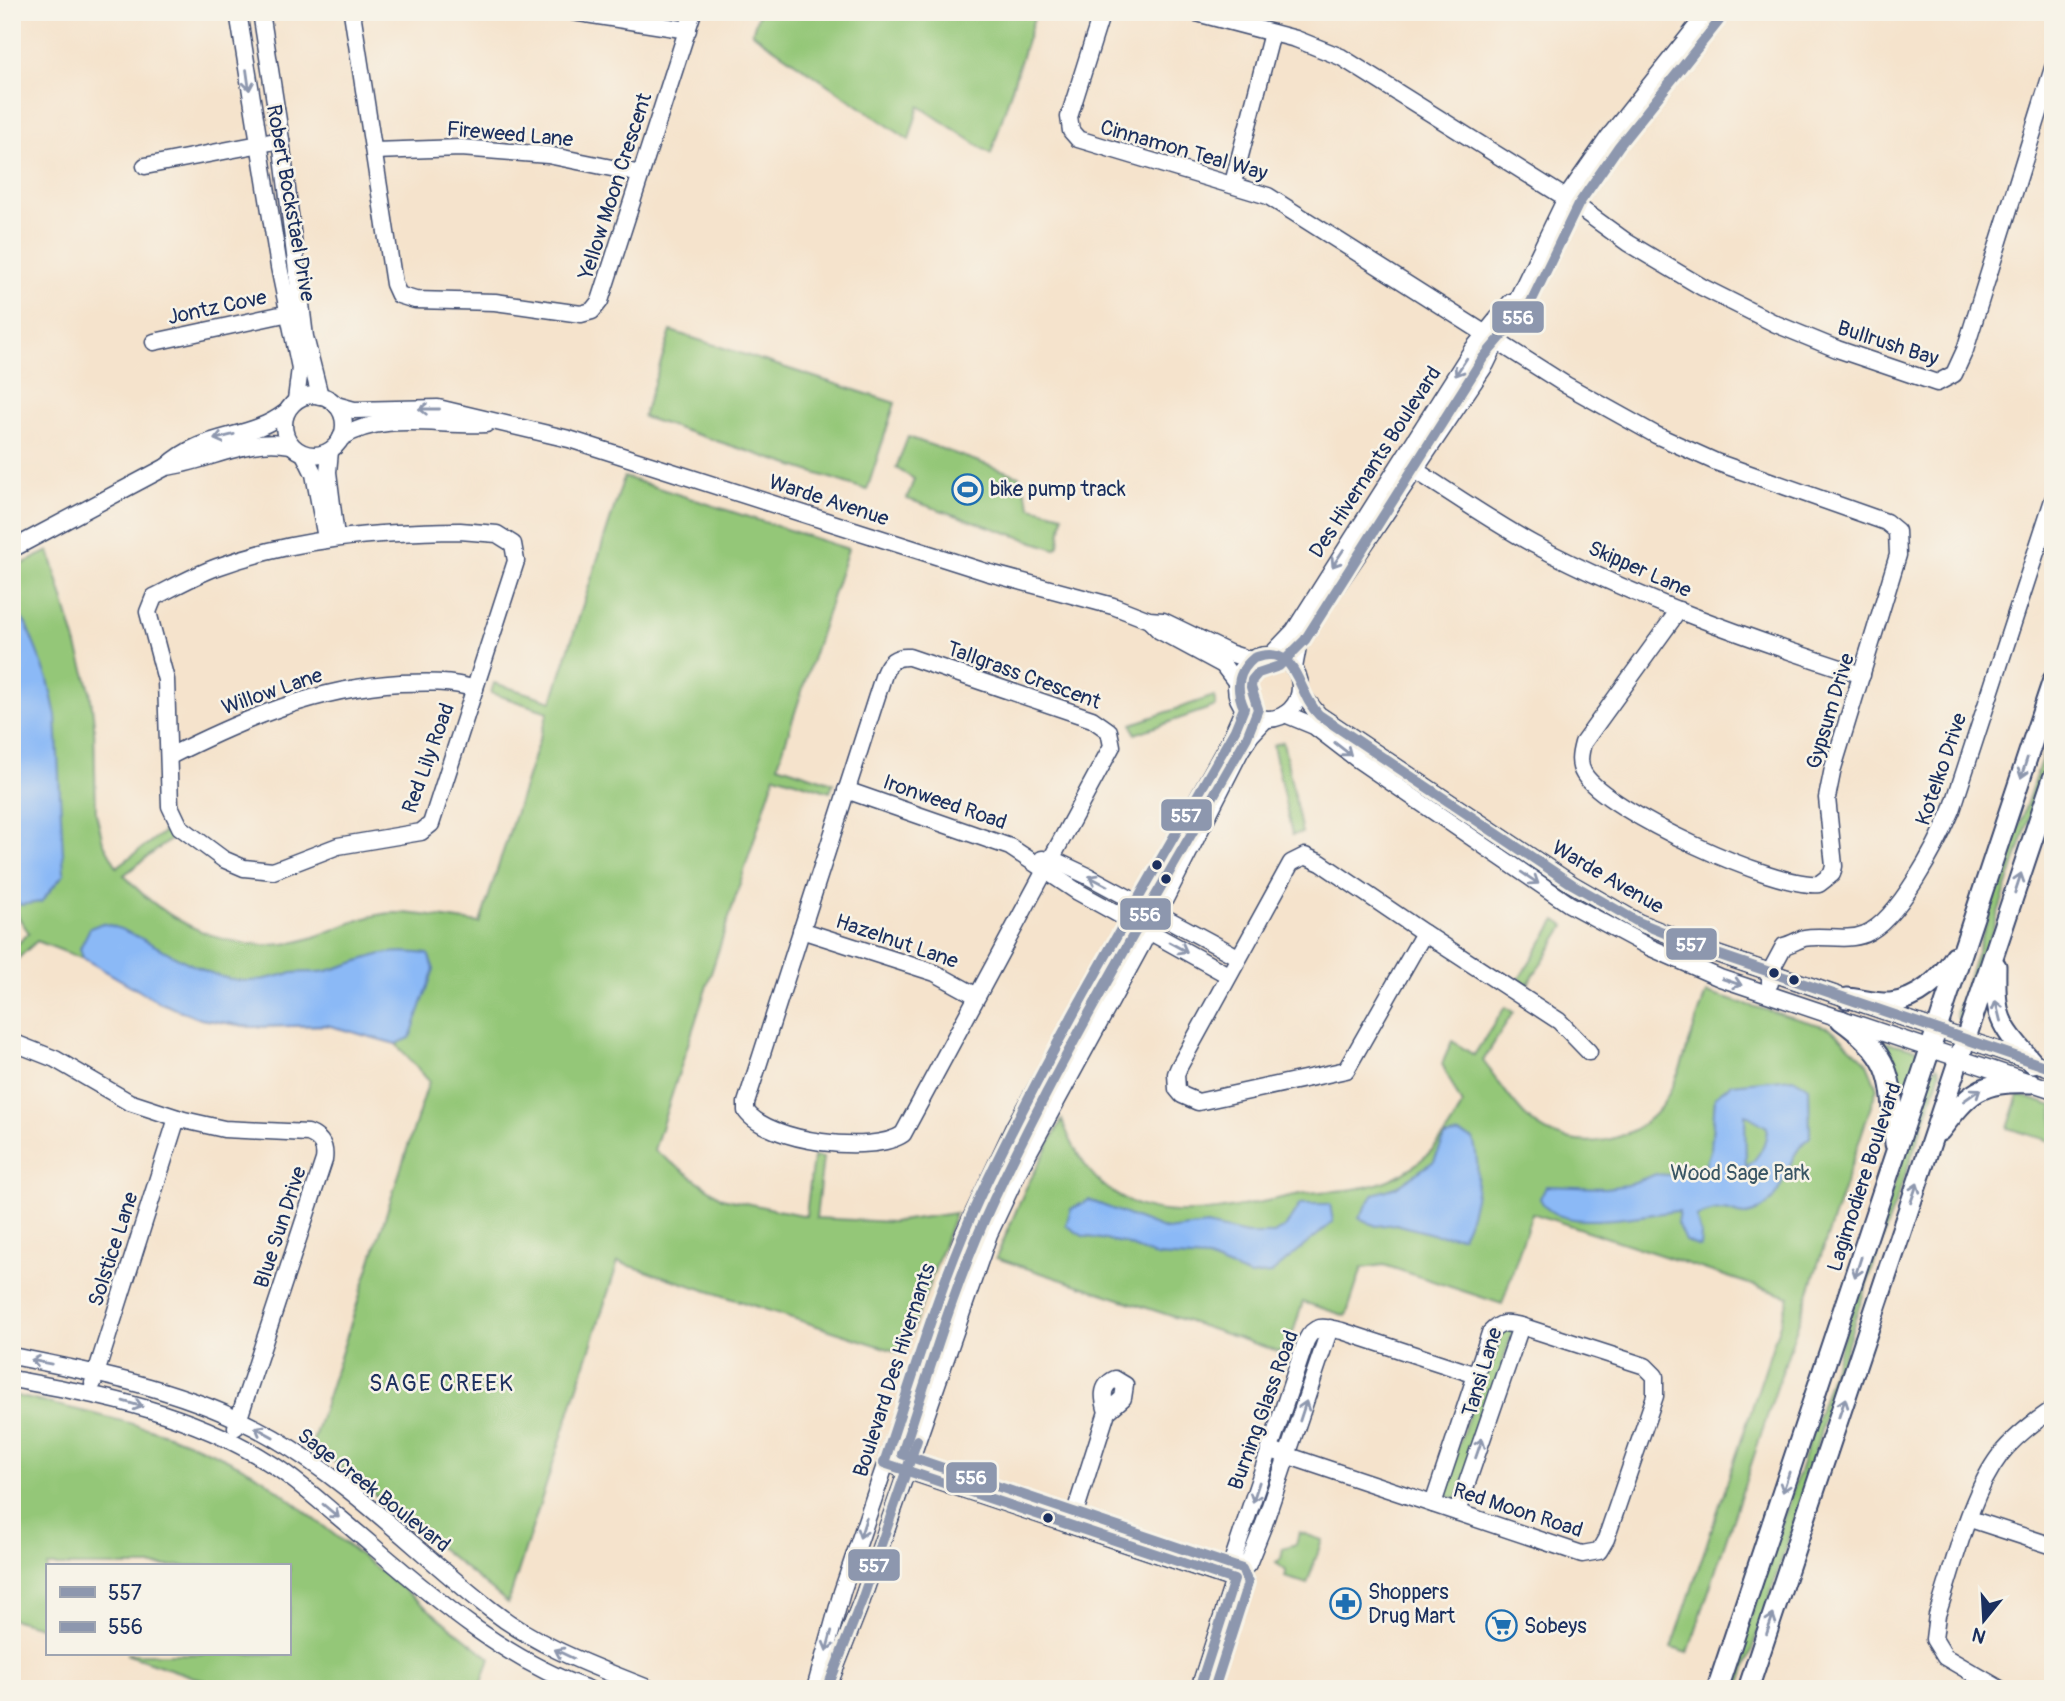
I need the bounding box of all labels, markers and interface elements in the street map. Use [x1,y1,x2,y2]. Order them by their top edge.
one-way arrow [242,68,255,91]
street label: Yellow Moon Crescent [572,89,659,284]
street label: Robert Bockstael Drive [260,102,321,304]
street label: Cinnamon Teal Way [1097,114,1271,187]
street label: Fireweed Lane [446,116,575,154]
street label: Jontz Cove [165,284,270,331]
line badge: 556 [1491,300,1545,334]
text: 556 [1502,306,1534,330]
street label: Bullrush Bay [1834,314,1942,373]
one-way arrow [1454,356,1468,376]
street label: Des Hivernants Boulevard [1303,361,1448,563]
one-way arrow [418,402,441,416]
one-way arrow [213,431,236,444]
street label: Warde Avenue [765,468,893,533]
sports icon: bike pump track [950,472,984,506]
place label: bike pump track [990,476,1126,503]
street label: Skipper Lane [1584,535,1696,604]
one-way arrow [1331,548,1345,568]
street label: Tallgrass Crescent [943,635,1105,716]
street label: Gypsum Drive [1800,649,1861,772]
street label: Willow Lane [218,661,327,721]
street label: Red Lily Road [396,700,461,817]
street label: Kotelko Drive [1910,709,1974,829]
one-way arrow [1333,741,1352,756]
one-way arrow [2017,757,2029,779]
street label: Ironweed Road [879,769,1010,836]
line badge: 557 [1160,798,1213,832]
text: 557 [1171,804,1202,828]
street label: Warde Avenue [1547,835,1669,921]
unlabelled marker [1150,858,1164,872]
one-way arrow [1520,871,1539,885]
unlabelled marker [1159,872,1173,886]
one-way arrow [2012,872,2025,894]
one-way arrow [1088,874,1108,888]
line badge: 556 [1119,897,1172,931]
text: 556 [1129,903,1161,927]
street label: Hazelnut Lane [832,908,962,975]
line badge: 557 [1665,927,1718,961]
text: 557 [1676,933,1707,957]
one-way arrow [1167,941,1188,954]
unlabelled marker [1767,966,1781,980]
unlabelled marker [1787,973,1801,987]
one-way arrow [1720,977,1742,989]
one-way arrow [1991,1000,2004,1023]
street label: Lagimodiere Boulevard [1821,1079,1908,1275]
one-way arrow [1962,1088,1981,1103]
park label: Wood Sage Park [1670,1160,1810,1187]
street label: Blue Sun Drive [248,1162,313,1291]
one-way arrow [1909,1182,1921,1204]
street label: Solstice Lane [82,1188,145,1310]
one-way arrow [1851,1255,1863,1277]
street label: Boulevard Des Hivernants [847,1259,942,1480]
street label: Tansi Lane [1456,1324,1509,1420]
street label: Burning Glass Road [1222,1327,1305,1494]
one-way arrow [30,1355,53,1368]
district label: SAGE CREEK [369,1369,515,1398]
one-way arrow [121,1398,144,1411]
one-way arrow [1837,1398,1849,1420]
one-way arrow [1297,1400,1310,1422]
street label: Sage Creek Boulevard [292,1422,456,1559]
one-way arrow [254,1425,274,1439]
one-way arrow [1474,1437,1486,1459]
line badge: 556 [945,1461,998,1494]
text: 556 [955,1466,987,1490]
one-way arrow [1779,1471,1791,1493]
street label: Red Moon Road [1450,1477,1586,1544]
one-way arrow [1248,1481,1261,1503]
one-way arrow [322,1503,340,1519]
unlabelled marker [1041,1511,1055,1525]
one-way arrow [856,1516,868,1538]
line badge: 557 [847,1548,901,1582]
text: 557 [859,1554,890,1578]
legend [46,1564,290,1656]
place label: Shoppers Drug Mart [1368,1579,1456,1630]
text: 557 [108,1580,142,1607]
north arrow [1950,1586,2020,1656]
pharmacy icon: Shoppers Drug Mart [1328,1587,1362,1621]
supermarket icon: Sobeys [1484,1609,1518,1643]
place label: Sobeys [1524,1613,1587,1640]
one-way arrow [1764,1613,1777,1635]
text: 556 [108,1614,143,1641]
text: N [1969,1622,1989,1649]
one-way arrow [822,1629,835,1652]
one-way arrow [554,1647,575,1661]

